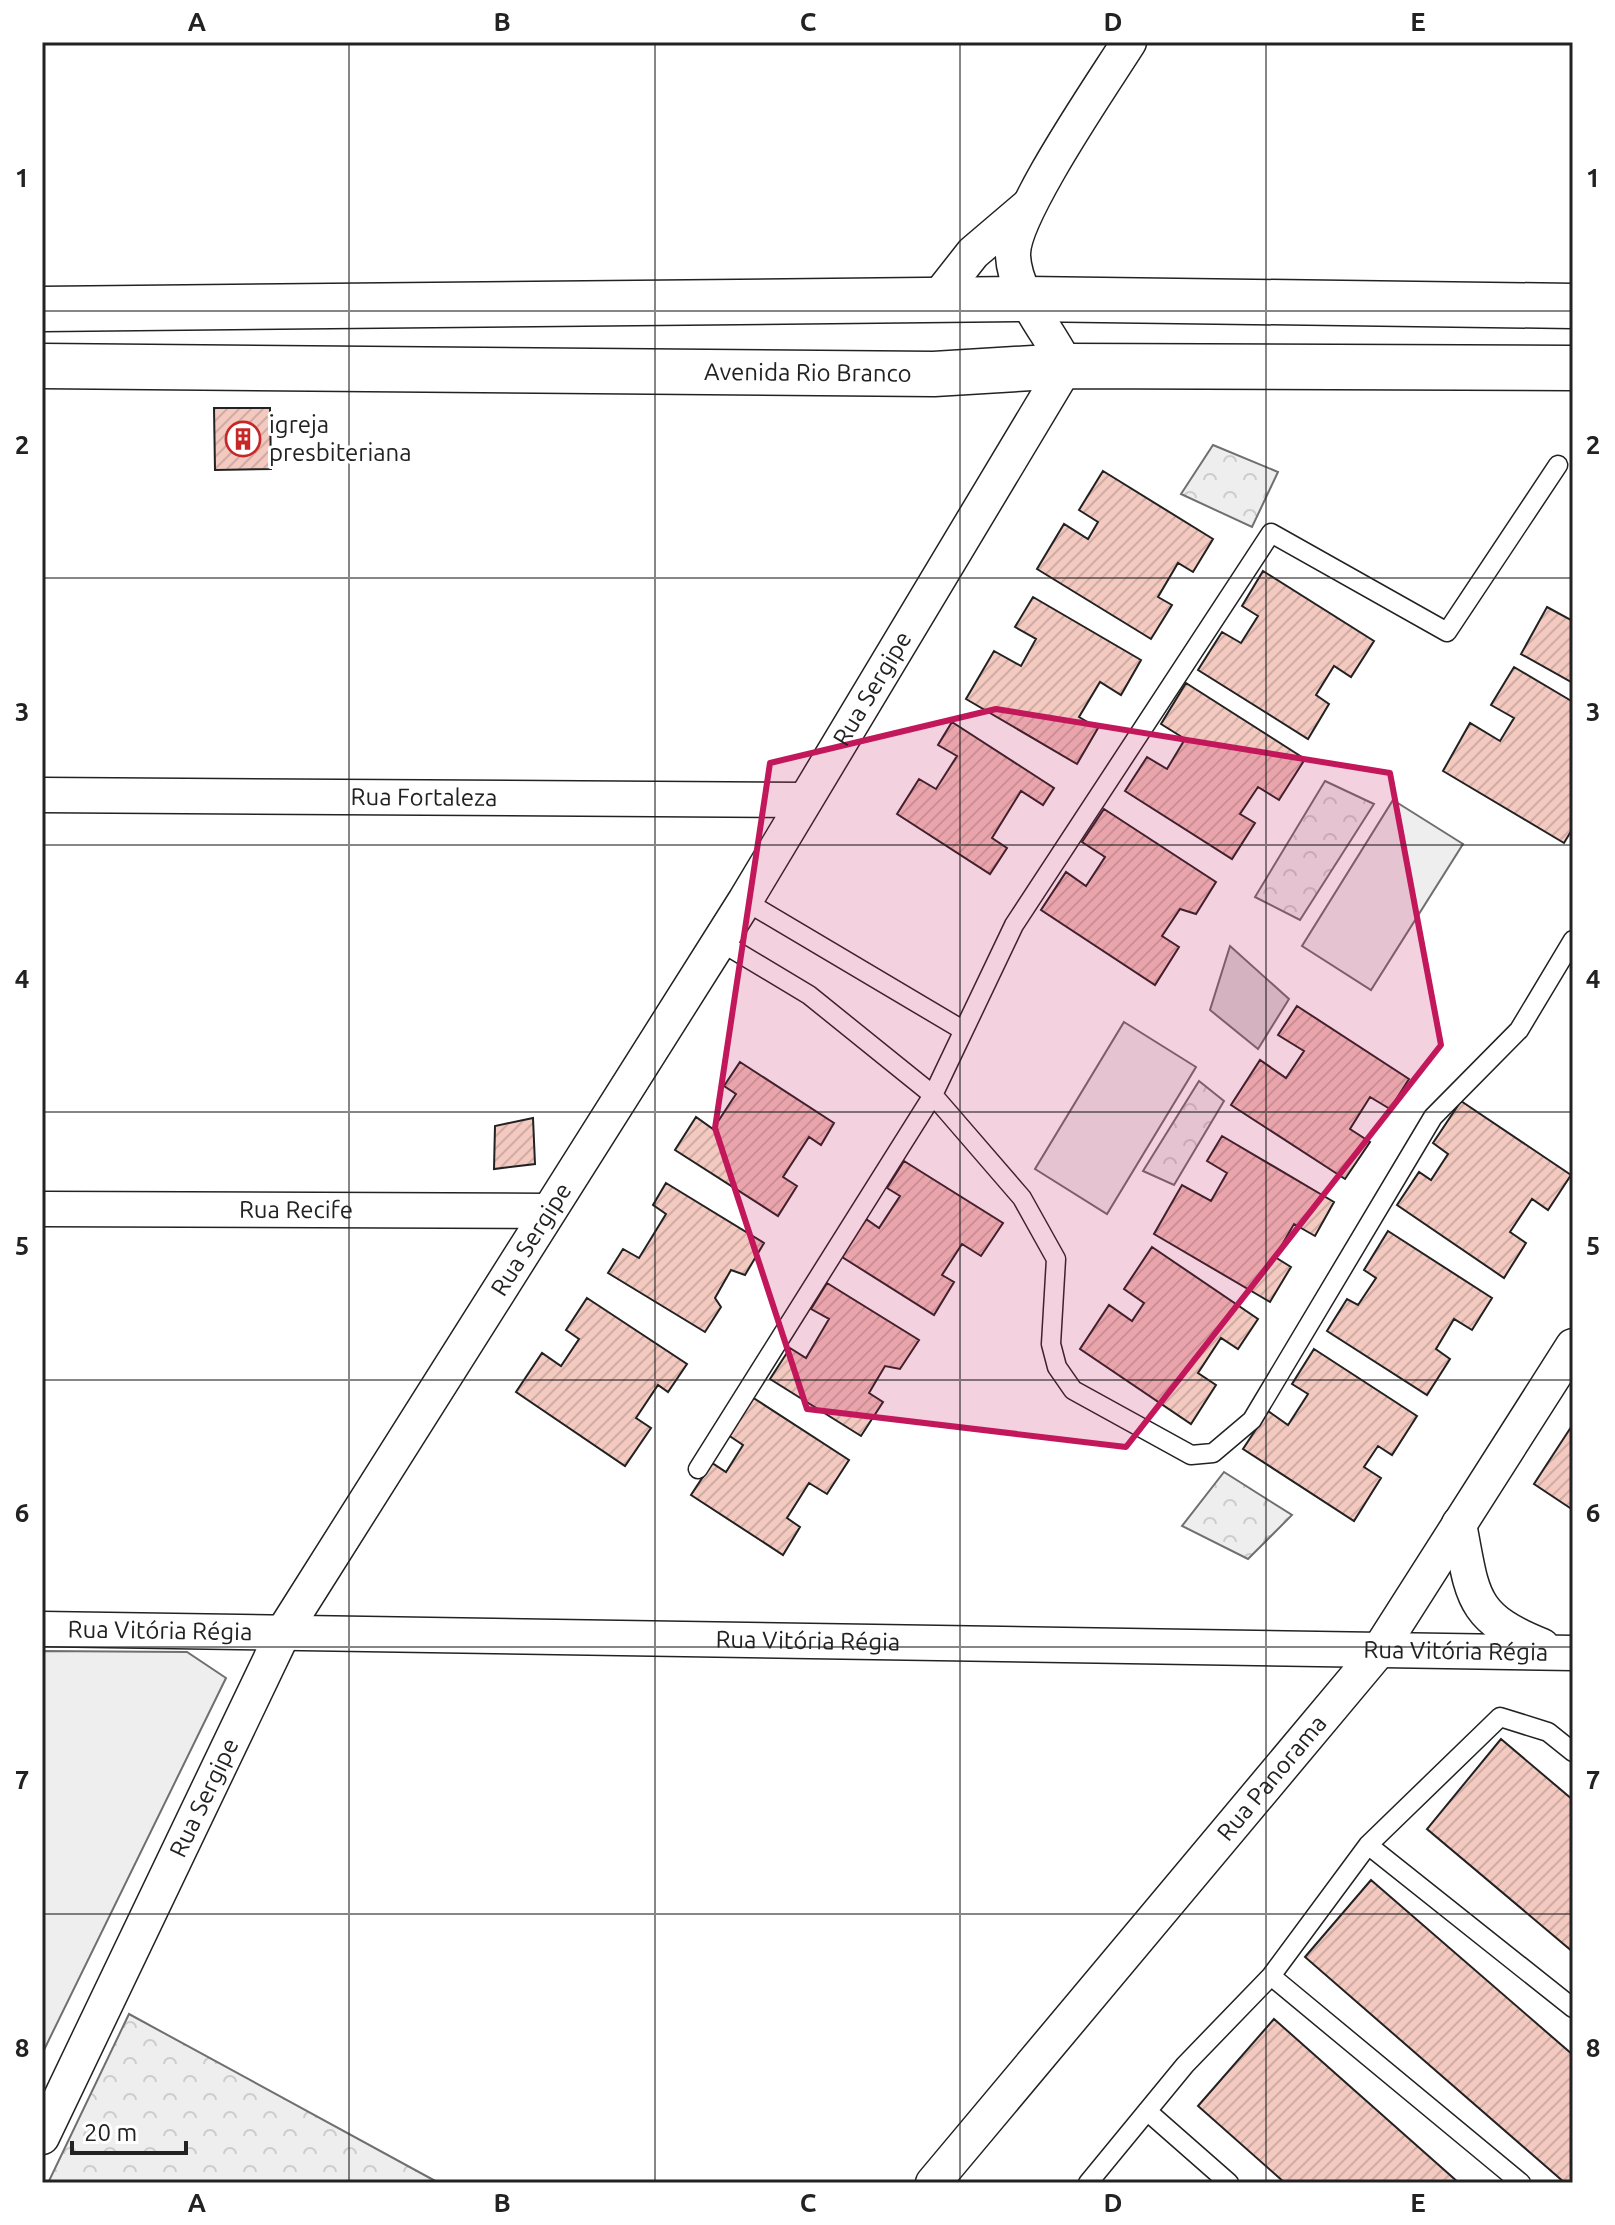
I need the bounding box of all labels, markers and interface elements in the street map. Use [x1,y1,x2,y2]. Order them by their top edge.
text: A [188,7,207,36]
text: B [493,7,511,36]
text: C [800,7,817,36]
text: D [1104,7,1122,36]
text: E [1410,7,1426,36]
text: 1 [15,163,29,192]
text: 1 [1586,163,1600,192]
street label: Avenida Rio Branco [704,358,912,387]
place label: igreja presbiteriana [269,411,412,466]
building icon: igreja presbiteriana [224,420,262,458]
text: 2 [15,430,29,459]
text: 2 [1586,430,1600,459]
street label: Rua Sergipe [827,626,917,750]
text: 3 [15,697,29,726]
text: 3 [1586,697,1600,726]
street label: Rua Fortaleza [350,783,498,811]
text: 4 [15,964,29,993]
text: 4 [1586,964,1600,993]
street label: Rua Sergipe [485,1178,577,1301]
street label: Rua Recife [239,1196,353,1223]
text: 5 [15,1231,29,1260]
text: 5 [1586,1231,1600,1260]
text: 6 [15,1498,29,1527]
text: 6 [1586,1498,1600,1527]
street label: Rua Vitória Régia [67,1615,253,1645]
street label: Rua Vitória Régia [715,1626,900,1655]
street label: Rua Vitória Régia [1363,1636,1548,1666]
street label: Rua Panorama [1211,1710,1332,1846]
street label: Rua Sergipe [164,1734,244,1861]
text: 7 [15,1765,29,1794]
text: 7 [1586,1765,1600,1794]
text: 8 [15,2033,29,2062]
text: 8 [1586,2033,1600,2062]
scale bar [72,2105,186,2155]
text: 20 m [84,2119,137,2146]
text: A [188,2188,207,2217]
text: B [493,2188,511,2217]
text: C [800,2188,817,2217]
text: D [1104,2188,1122,2217]
text: E [1410,2188,1426,2217]

